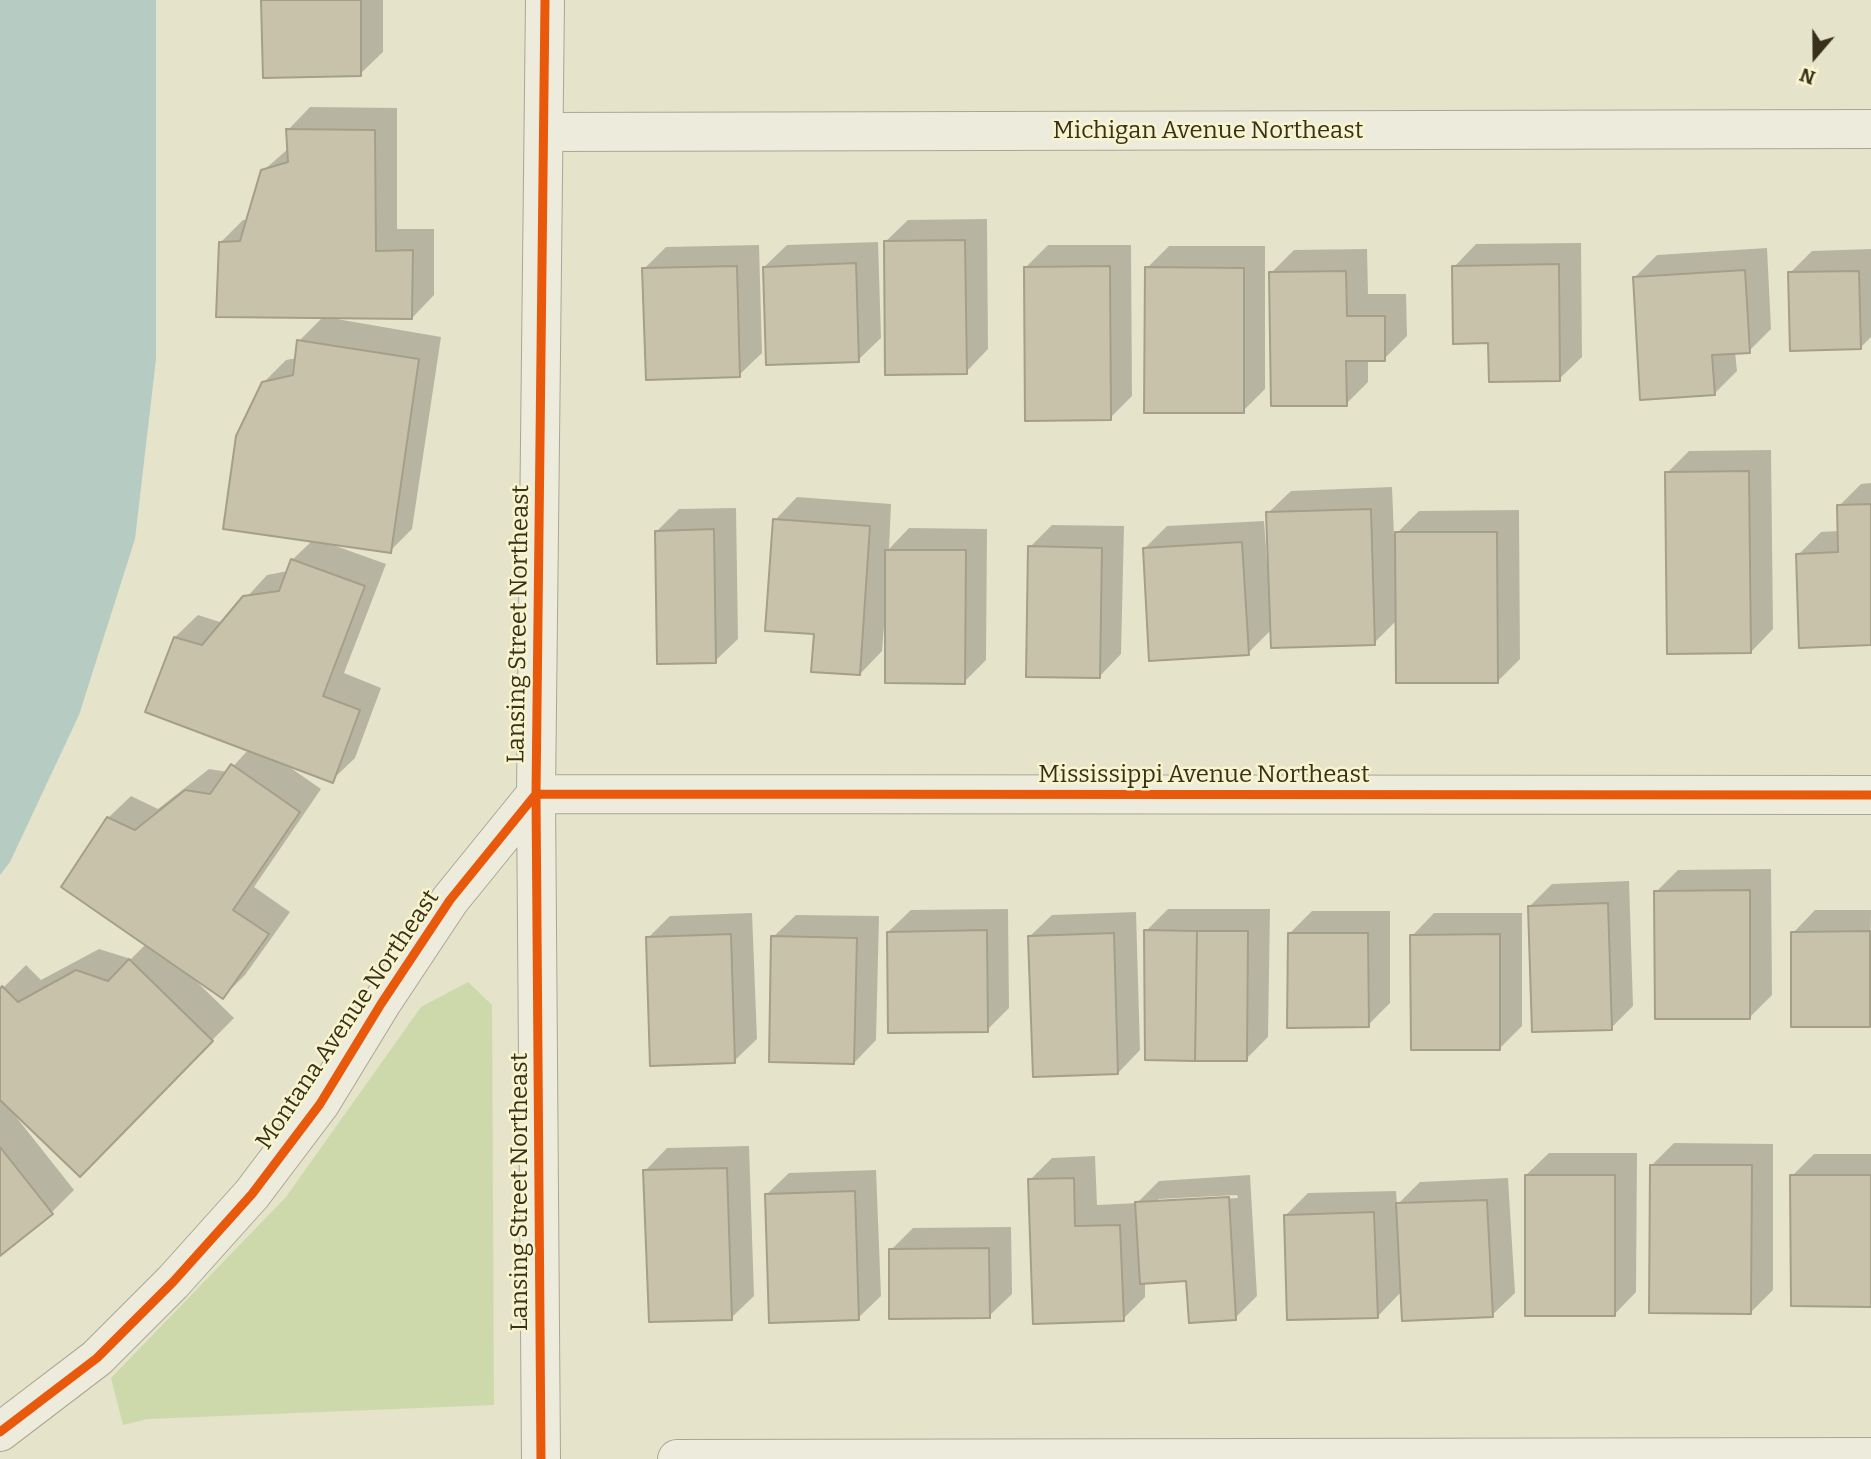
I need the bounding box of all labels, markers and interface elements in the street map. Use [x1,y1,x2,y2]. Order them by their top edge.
north arrow [1780,21,1850,91]
text: N [1797,63,1818,90]
street label: Michigan Avenue Northeast [1053,117,1363,145]
street label: Lansing Street Northeast [502,484,536,764]
street label: Mississippi Avenue Northeast [1038,761,1370,789]
street label: Montana Avenue Northeast [250,885,446,1155]
street label: Lansing Street Northeast [506,1053,534,1331]

